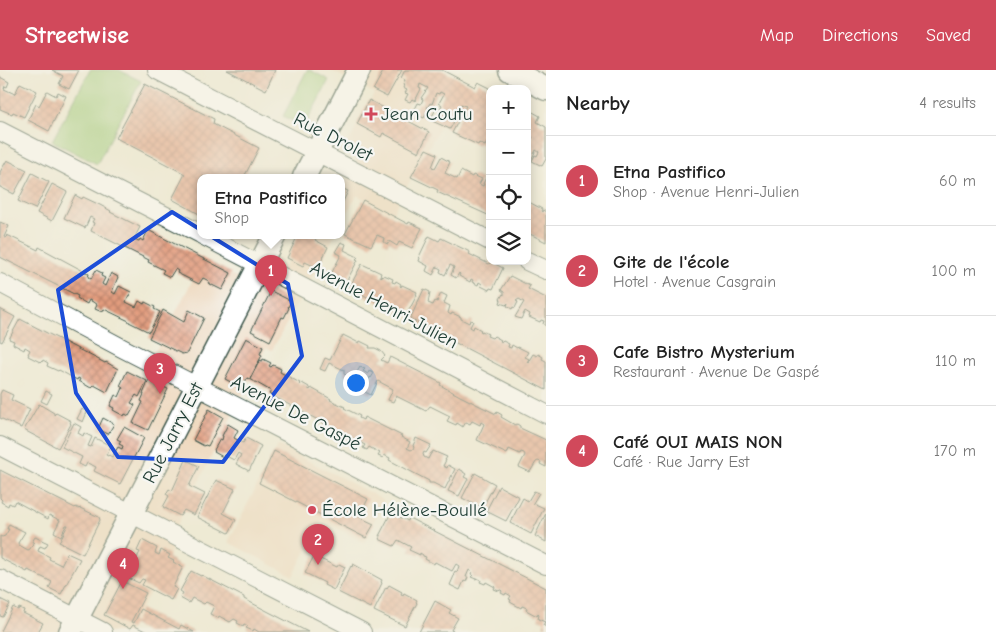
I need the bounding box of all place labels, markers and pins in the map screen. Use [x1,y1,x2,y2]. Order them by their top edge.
place label: Jean Coutu [381,103,472,125]
marker: Jean Coutu [365,108,377,120]
pin: 1 [255,255,287,296]
pin: 3 [144,353,176,394]
place label: École Hélène-Boullé [322,499,487,521]
marker: École Hélène-Boullé [306,504,318,516]
pin: 2 [302,524,334,565]
pin: 4 [107,548,139,589]

